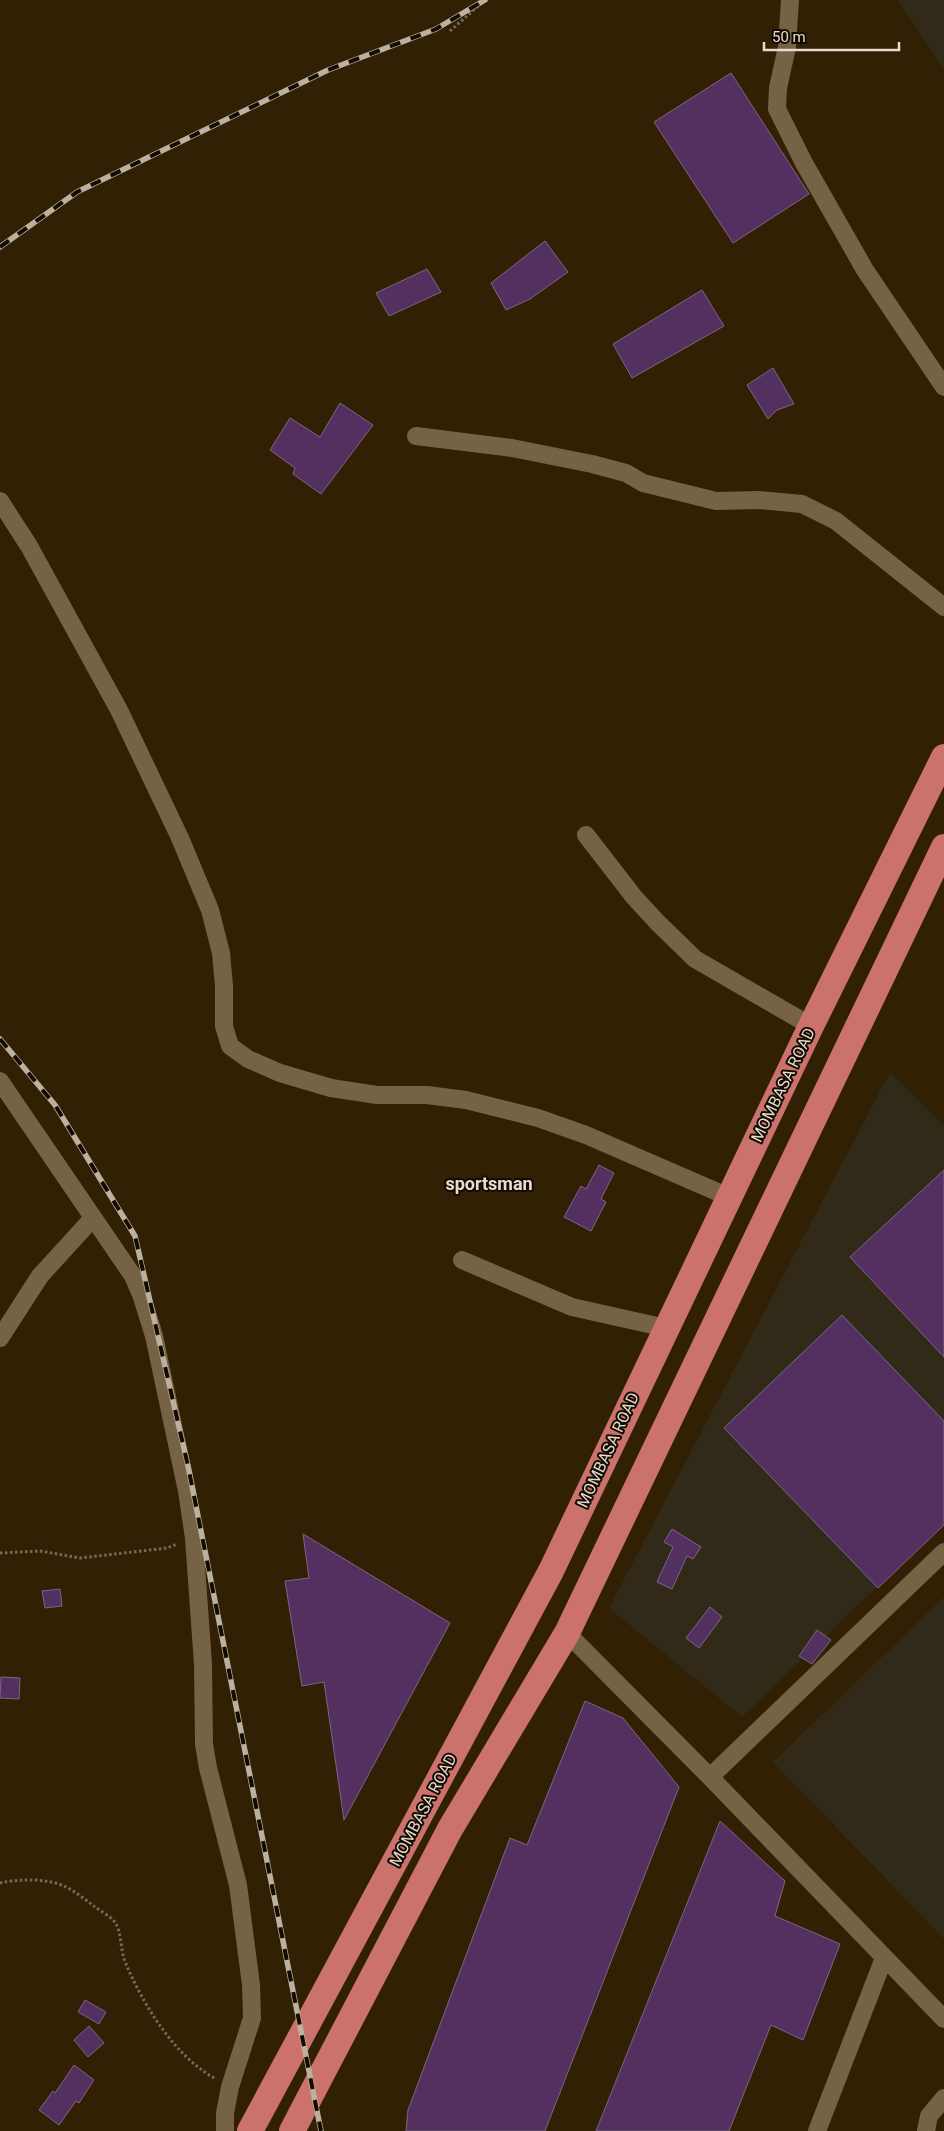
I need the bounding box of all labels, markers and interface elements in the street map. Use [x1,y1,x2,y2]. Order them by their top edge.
scale bar [764,20,899,52]
text: 50 m [772,28,806,46]
street label: MOMBASA ROAD [747,1025,819,1145]
district label: sportsman [445,1173,533,1194]
street label: MOMBASA ROAD [573,1389,643,1511]
street label: MOMBASA ROAD [385,1750,461,1870]

